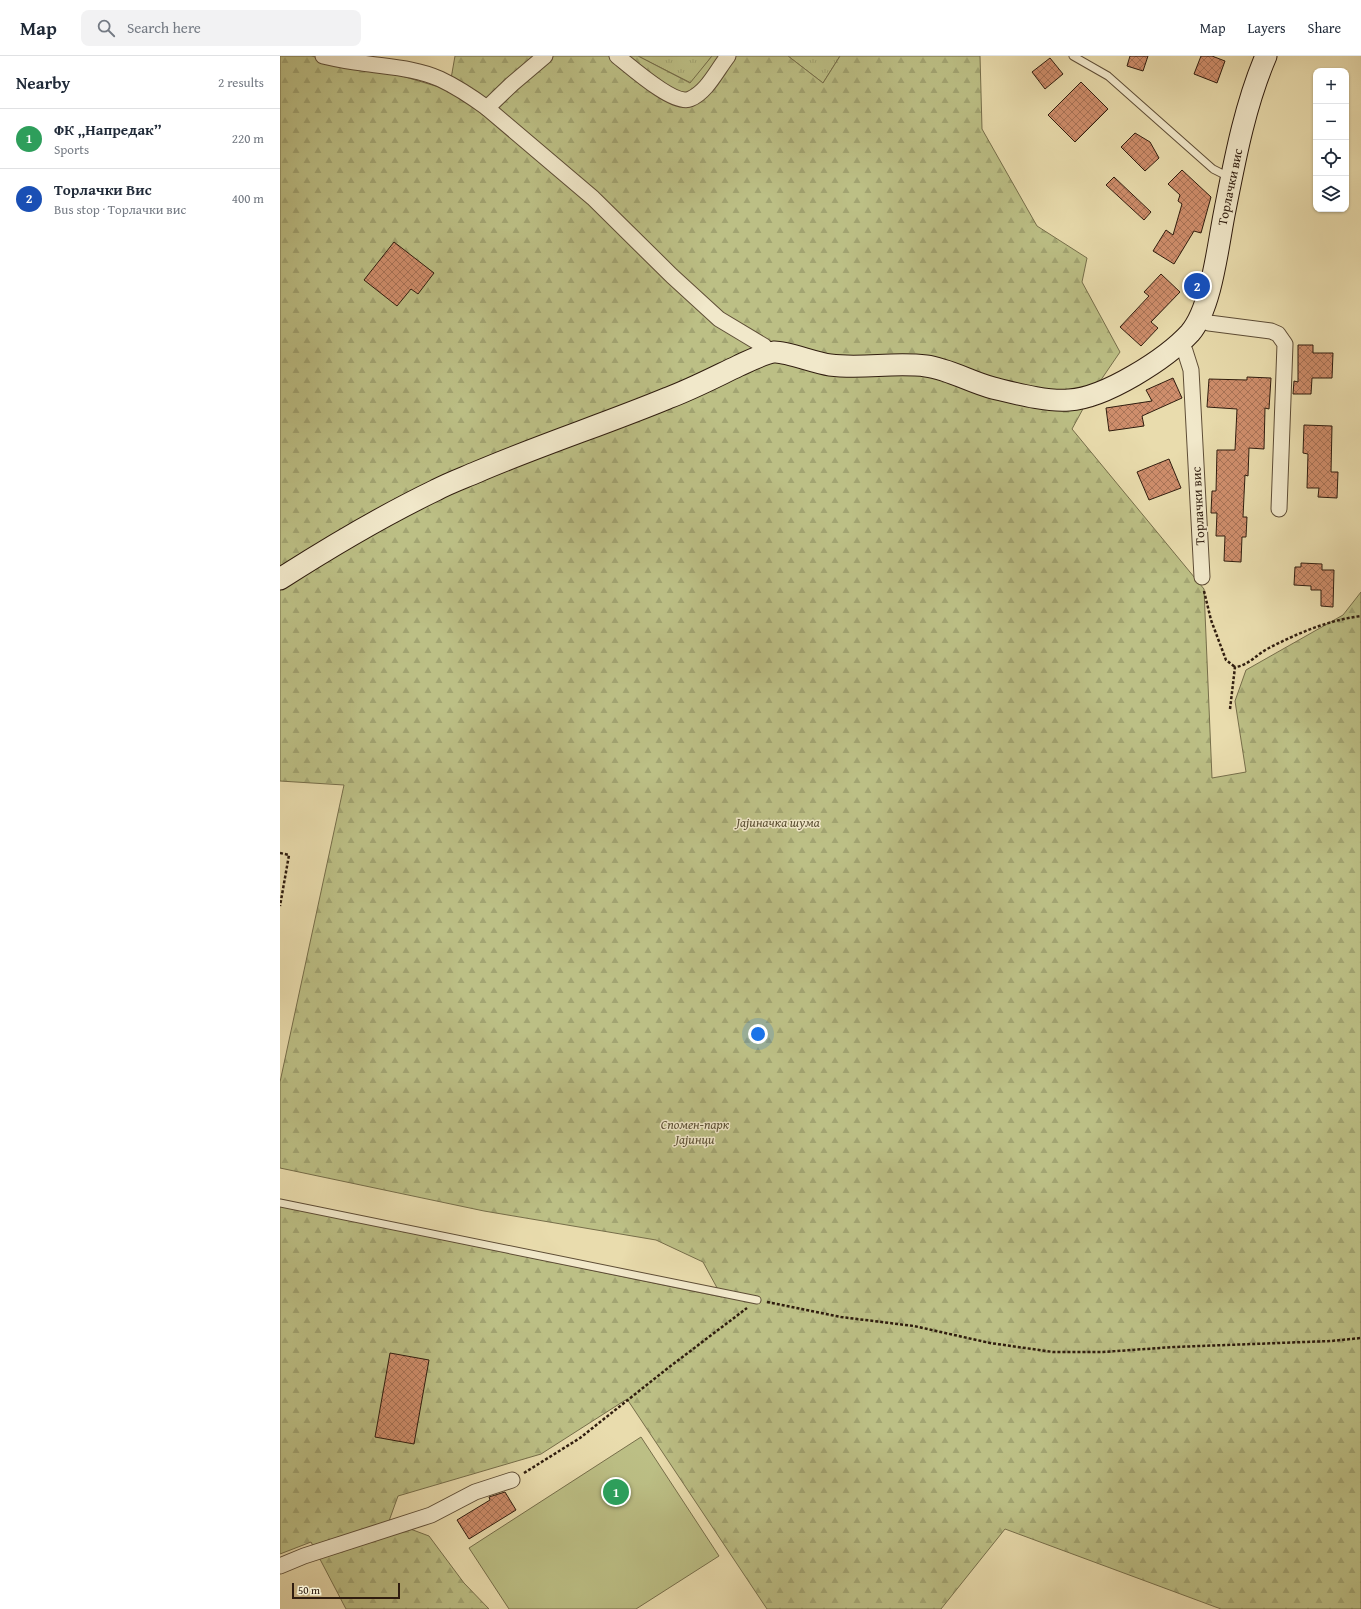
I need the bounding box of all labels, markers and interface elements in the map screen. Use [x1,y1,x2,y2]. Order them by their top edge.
search box [81,10,361,46]
text: Map [20,14,57,42]
icon: search [95,17,117,39]
text: Search here [127,17,201,38]
text: Map [1200,18,1226,38]
text: Layers [1248,18,1286,38]
text: Share [1308,18,1341,38]
map controls [1313,68,1349,212]
button: + [1313,68,1349,104]
text: Nearby [16,70,70,95]
text: 2 results [218,73,264,92]
button: − [1313,104,1349,140]
text: ФК „Напредак” [54,119,161,140]
text: 1 [26,129,32,148]
text: 220 m [232,129,264,148]
text: Sports [54,140,89,159]
button: locate [1313,140,1349,176]
street label: Торлачки вис [1213,146,1247,227]
button: layers [1313,176,1349,212]
text: Торлачки Вис [54,179,152,200]
text: 2 [26,189,32,208]
text: 400 m [232,189,264,208]
text: Bus stop · Торлачки вис [54,200,186,219]
pin: 2 [1184,271,1210,301]
street label: Торлачки вис [1186,466,1210,546]
park label: Јајиначка шума [734,813,820,832]
your location [748,1024,768,1044]
park label: Спомен-парк Јајинци [661,1115,730,1149]
pin: 1 [603,1477,629,1507]
scale bar [292,1581,400,1600]
text: 50 m [298,1582,320,1598]

